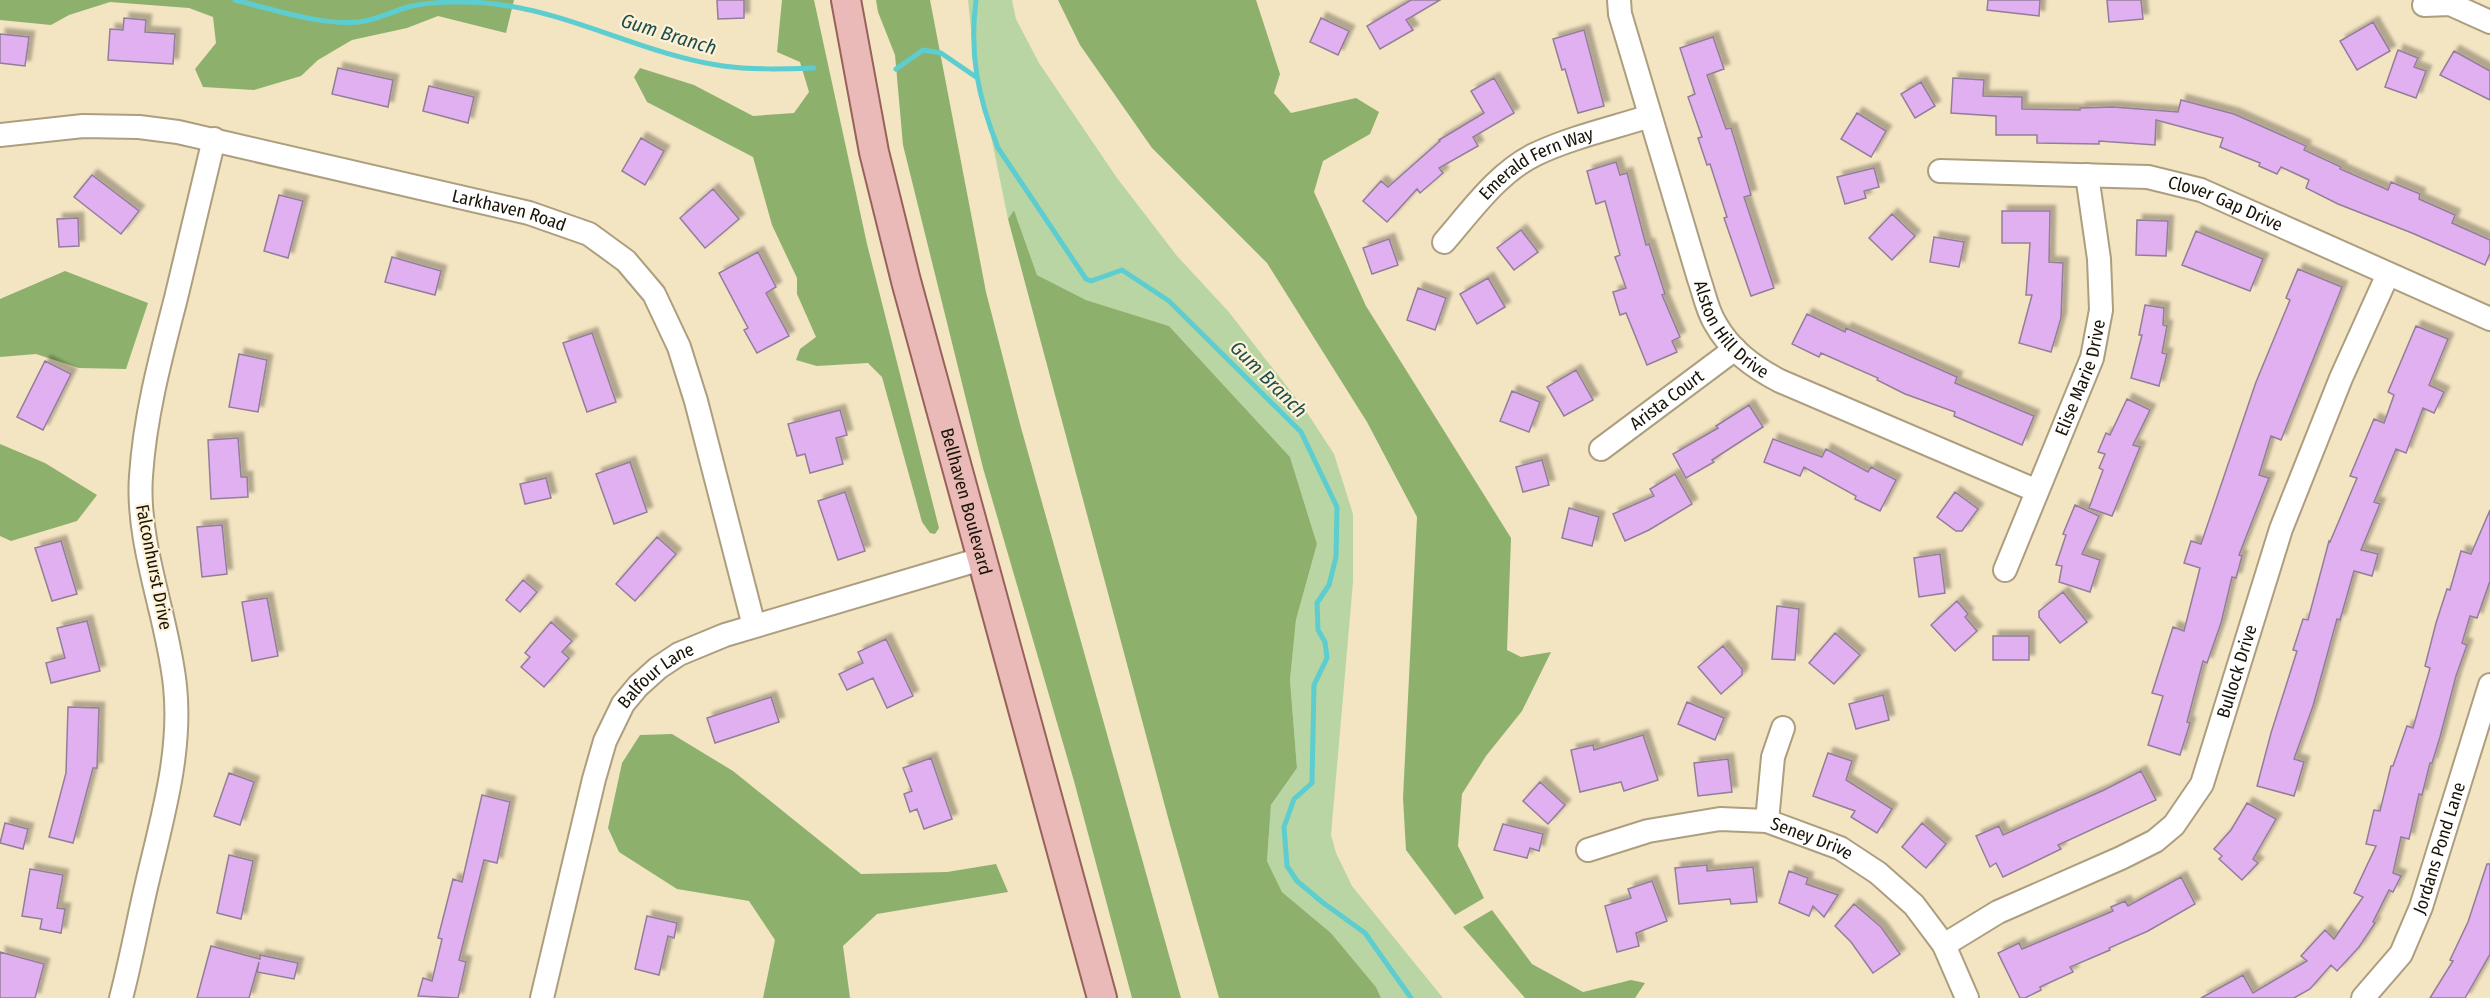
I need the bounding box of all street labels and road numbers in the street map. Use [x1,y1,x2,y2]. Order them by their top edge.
street label: Emerald Fern Way [1474,123,1596,204]
street label: Clover Gap Drive [2166,171,2286,236]
street label: Larkhaven Road [450,185,569,236]
street label: Alston Hill Drive [1689,278,1773,383]
street label: Elise Marie Drive [2050,318,2110,439]
street label: Arista Court [1625,365,1708,435]
street label: Bellhaven Boulevard [936,426,997,577]
street label: Falconhurst Drive [131,502,177,632]
street label: Bullock Drive [2212,622,2262,721]
street label: Balfour Lane [613,638,697,713]
street label: Jordans Pond Lane [2408,779,2470,917]
street label: Seney Drive [1768,812,1857,865]

